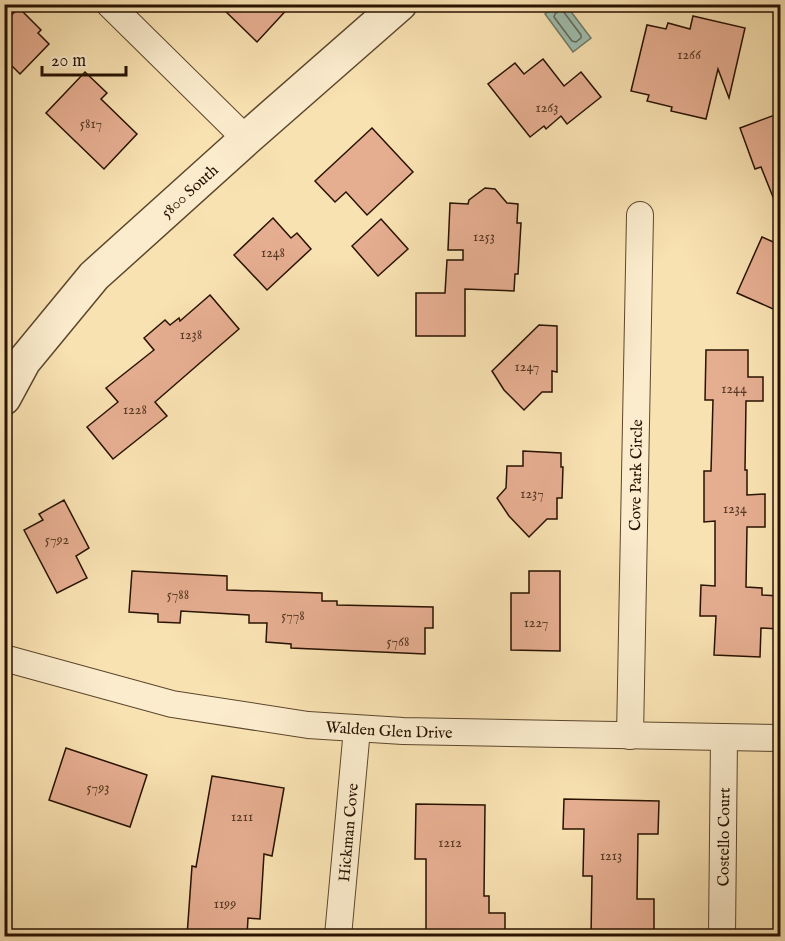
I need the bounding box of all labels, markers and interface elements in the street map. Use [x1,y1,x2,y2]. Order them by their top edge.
scale bar [42,39,126,77]
house number: 1266 [677,46,702,64]
text: 20 m [51,50,86,73]
house number: 1263 [536,99,558,117]
house number: 5817 [80,115,102,133]
street label: 5800 South [157,161,223,223]
house number: 1253 [473,228,495,246]
house number: 1248 [261,244,285,262]
house number: 1238 [180,326,202,344]
house number: 1247 [515,358,539,376]
house number: 1244 [721,380,747,398]
house number: 1228 [123,401,147,419]
street label: Cove Park Circle [626,419,648,531]
house number: 1237 [520,485,544,503]
house number: 1234 [723,500,747,518]
house number: 5792 [45,531,70,549]
house number: 5788 [167,586,189,604]
house number: 5778 [281,607,305,625]
house number: 1227 [524,614,548,632]
house number: 5768 [386,633,410,651]
street label: Walden Glen Drive [325,718,453,744]
house number: 5793 [87,779,109,797]
street label: Hickman Cove [335,782,364,883]
street label: Costello Court [715,787,736,887]
house number: 1211 [231,808,253,826]
house number: 1212 [438,834,462,852]
house number: 1213 [600,847,622,865]
house number: 1199 [214,895,236,913]

